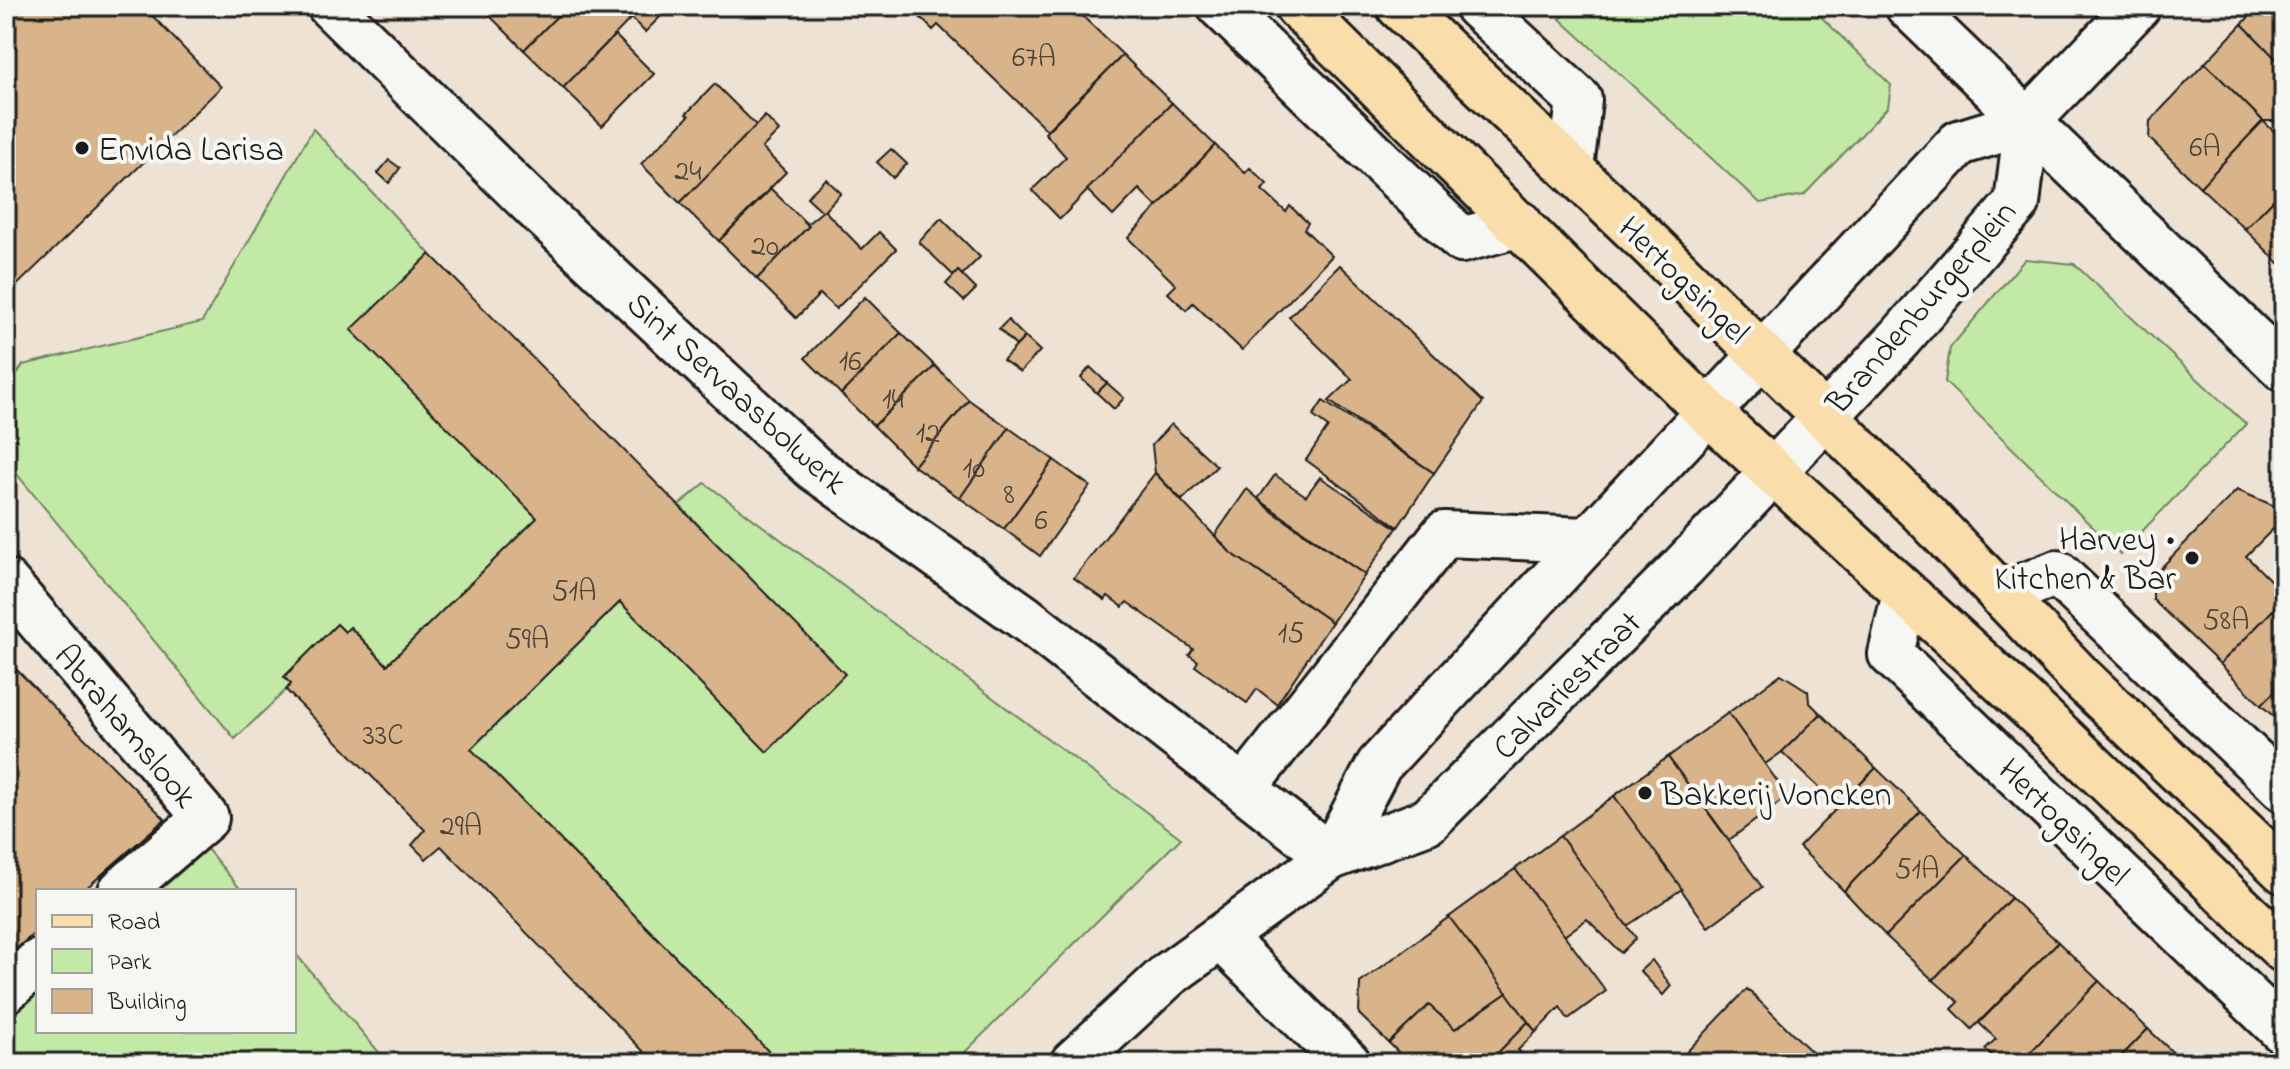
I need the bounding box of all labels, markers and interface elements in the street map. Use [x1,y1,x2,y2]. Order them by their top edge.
house number: 67A [1012,37,1056,81]
place label: Envida Larisa [98,127,284,177]
house number: 6A [2189,127,2221,171]
marker: Envida Larisa [73,139,91,157]
house number: 24 [674,151,702,195]
street label: Brandenburgerplein [1815,190,2030,428]
street label: Hertogsingel [1605,206,1759,358]
house number: 20 [751,226,779,270]
street label: Sint Servaasbolwerk [614,282,857,508]
house number: 16 [839,341,861,385]
house number: 14 [882,379,904,423]
house number: 12 [916,413,940,457]
house number: 10 [963,448,985,492]
house number: 8 [1003,474,1015,518]
house number: 6 [1034,500,1048,544]
place label: Harvey • Kitchen & Bar [1994,517,2176,606]
marker: Harvey • Kitchen & Bar [2183,549,2201,567]
house number: 51A [551,571,597,615]
house number: 58A [2203,600,2249,644]
street label: Calvariestraat [1483,601,1655,773]
house number: 15 [1278,613,1304,657]
house number: 59A [505,619,549,663]
street label: Abrahamslook [40,635,208,821]
house number: 33C [362,715,404,759]
street label: Hertogsingel [1985,748,2139,900]
place label: Bakkerij Voncken [1660,772,1892,822]
marker: Bakkerij Voncken [1636,784,1654,802]
house number: 29A [440,806,482,850]
house number: 51A [1894,849,1940,893]
legend [36,889,296,1033]
text: Road [108,906,161,941]
text: Park [108,946,152,981]
text: Building [107,986,187,1021]

